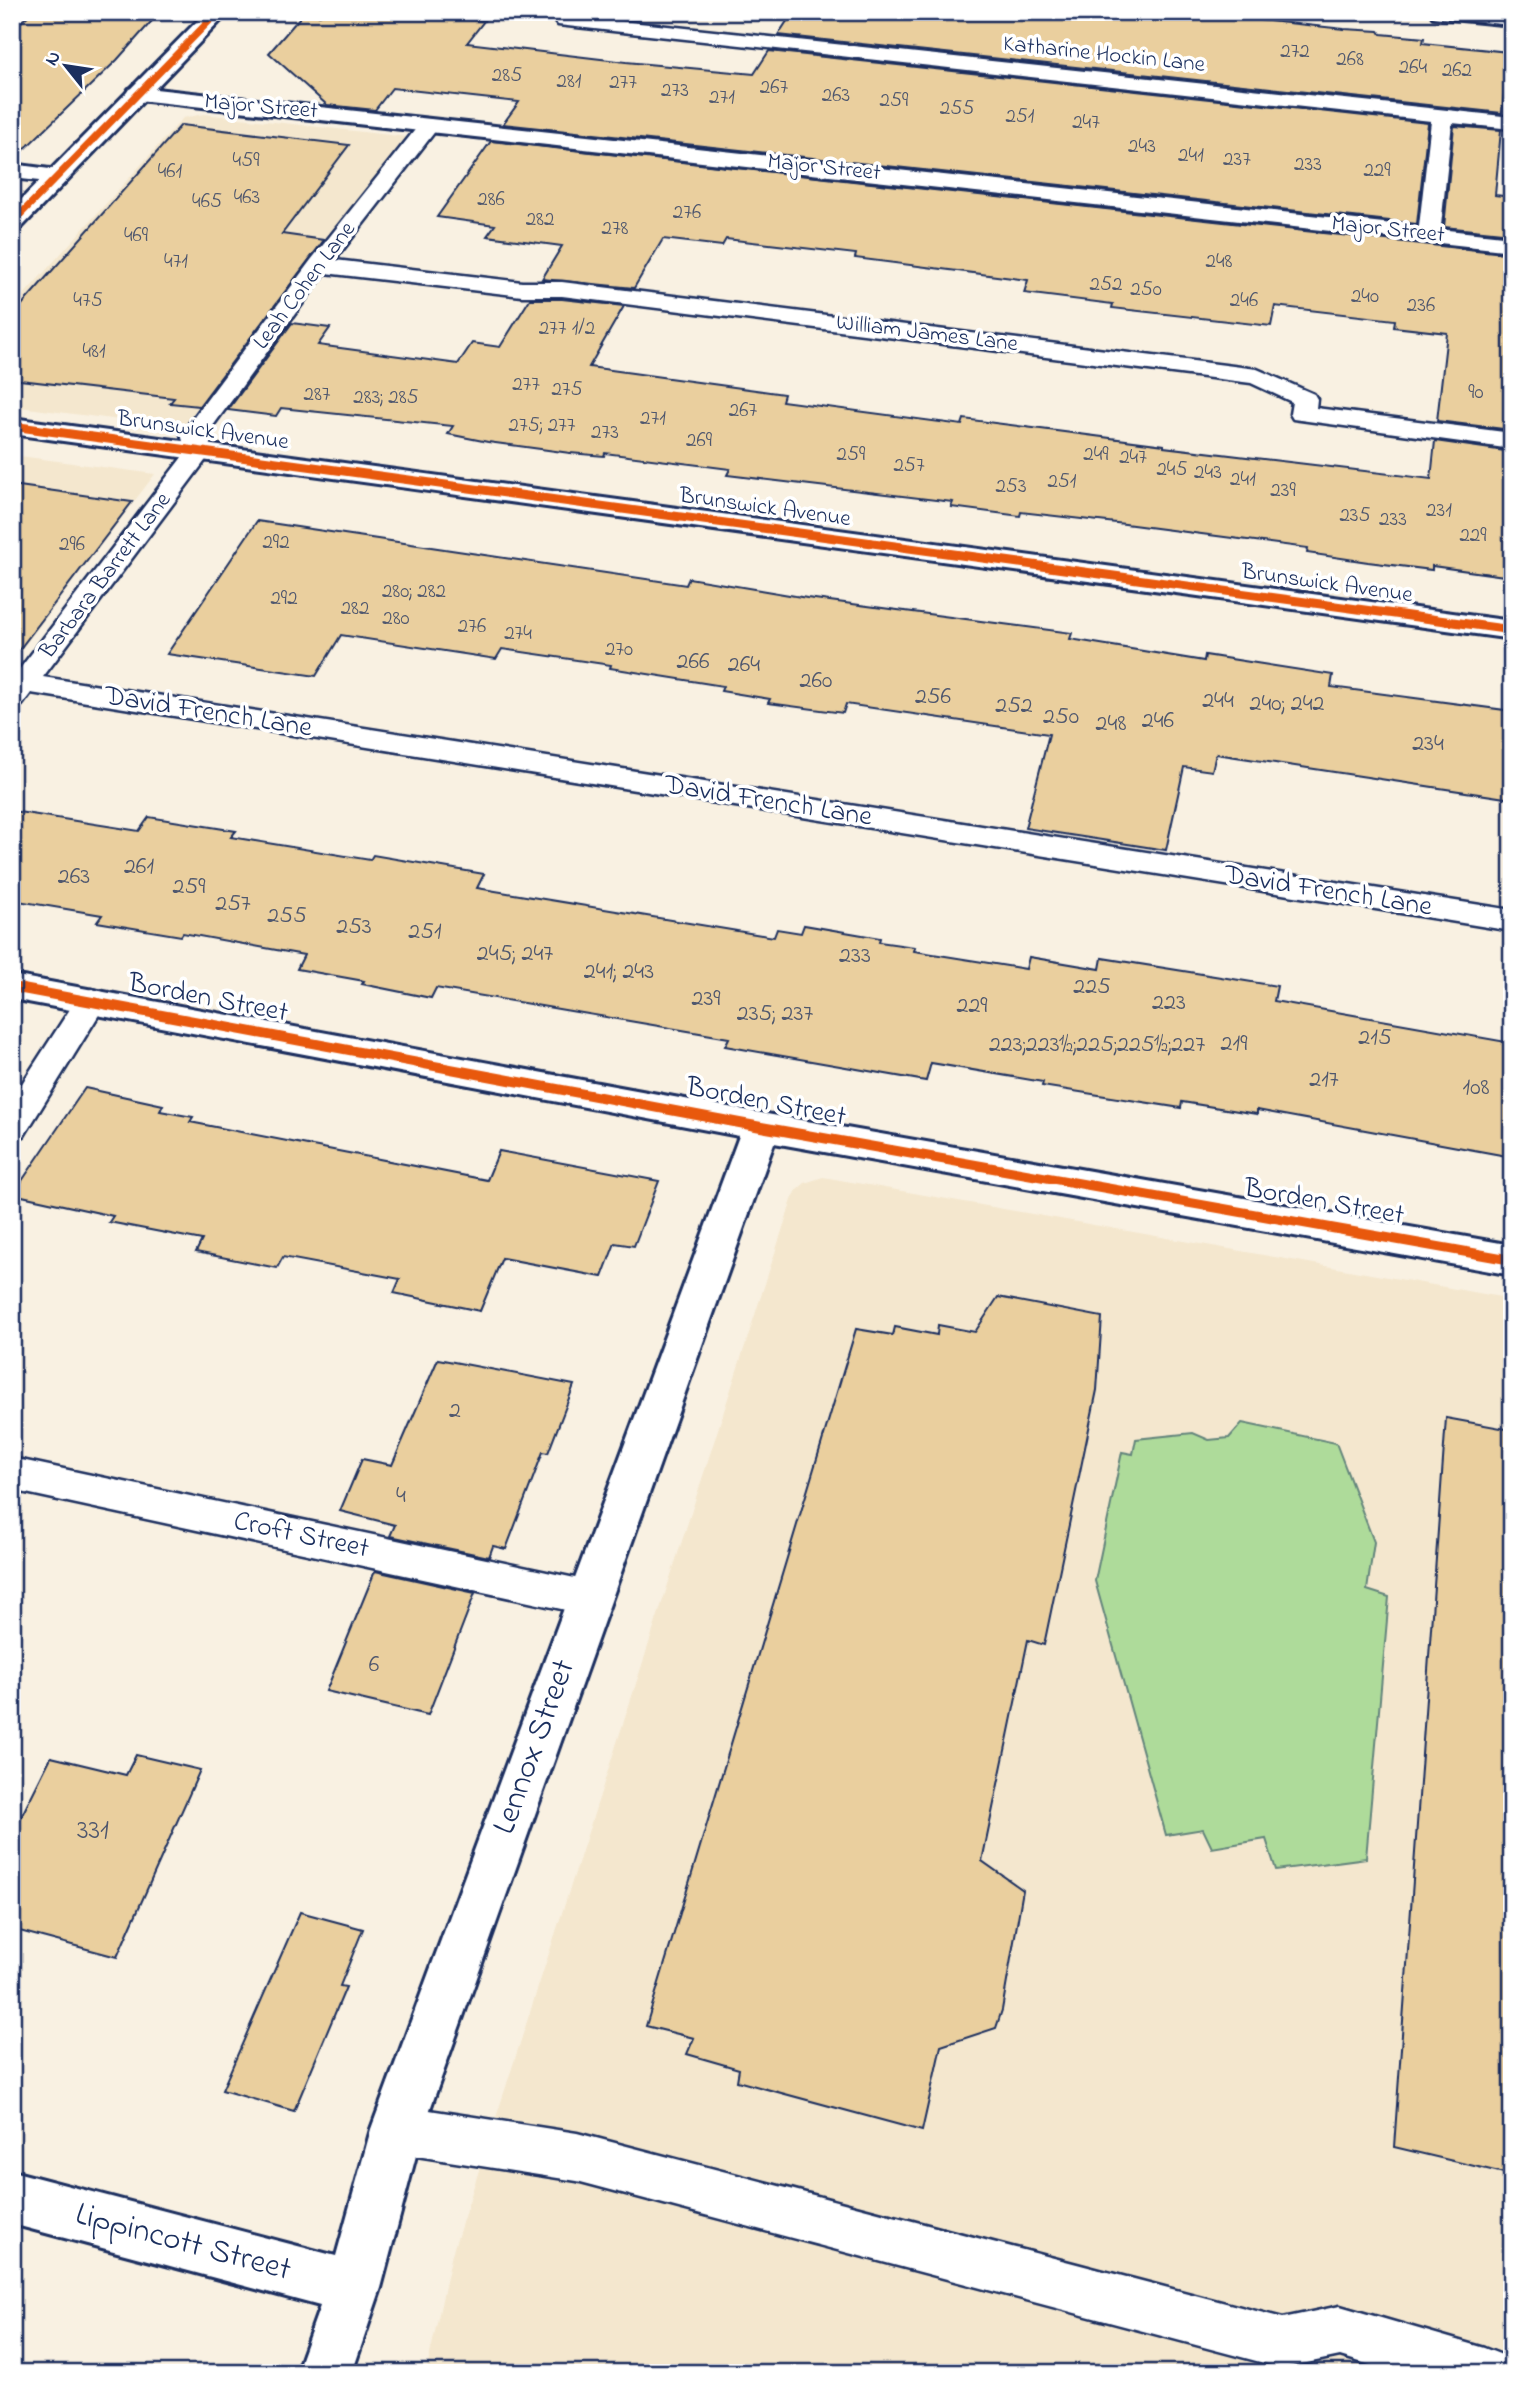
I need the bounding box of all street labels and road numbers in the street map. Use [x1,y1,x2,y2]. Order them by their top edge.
street label: Katharine Hockin Lane [1001,28,1207,82]
street label: Major Street [203,86,319,128]
street label: Major Street [766,146,883,190]
street label: Major Street [1330,208,1447,252]
street label: Leah Cohen Lane [246,215,365,357]
street label: William James Lane [834,306,1020,362]
street label: Brunswick Avenue [114,402,292,459]
street label: Brunswick Avenue [676,479,854,536]
street label: Barbara Barrett Lane [32,485,180,667]
street label: Brunswick Avenue [1238,555,1416,612]
street label: David French Lane [100,676,315,750]
street label: David French Lane [660,765,875,839]
street label: David French Lane [1220,855,1435,929]
street label: Borden Street [124,963,291,1035]
street label: Borden Street [682,1067,849,1139]
street label: Borden Street [1240,1169,1407,1237]
street label: Croft Street [230,1502,372,1570]
street label: Lennox Street [481,1653,589,1841]
street label: Lippincott Street [70,2191,296,2295]

